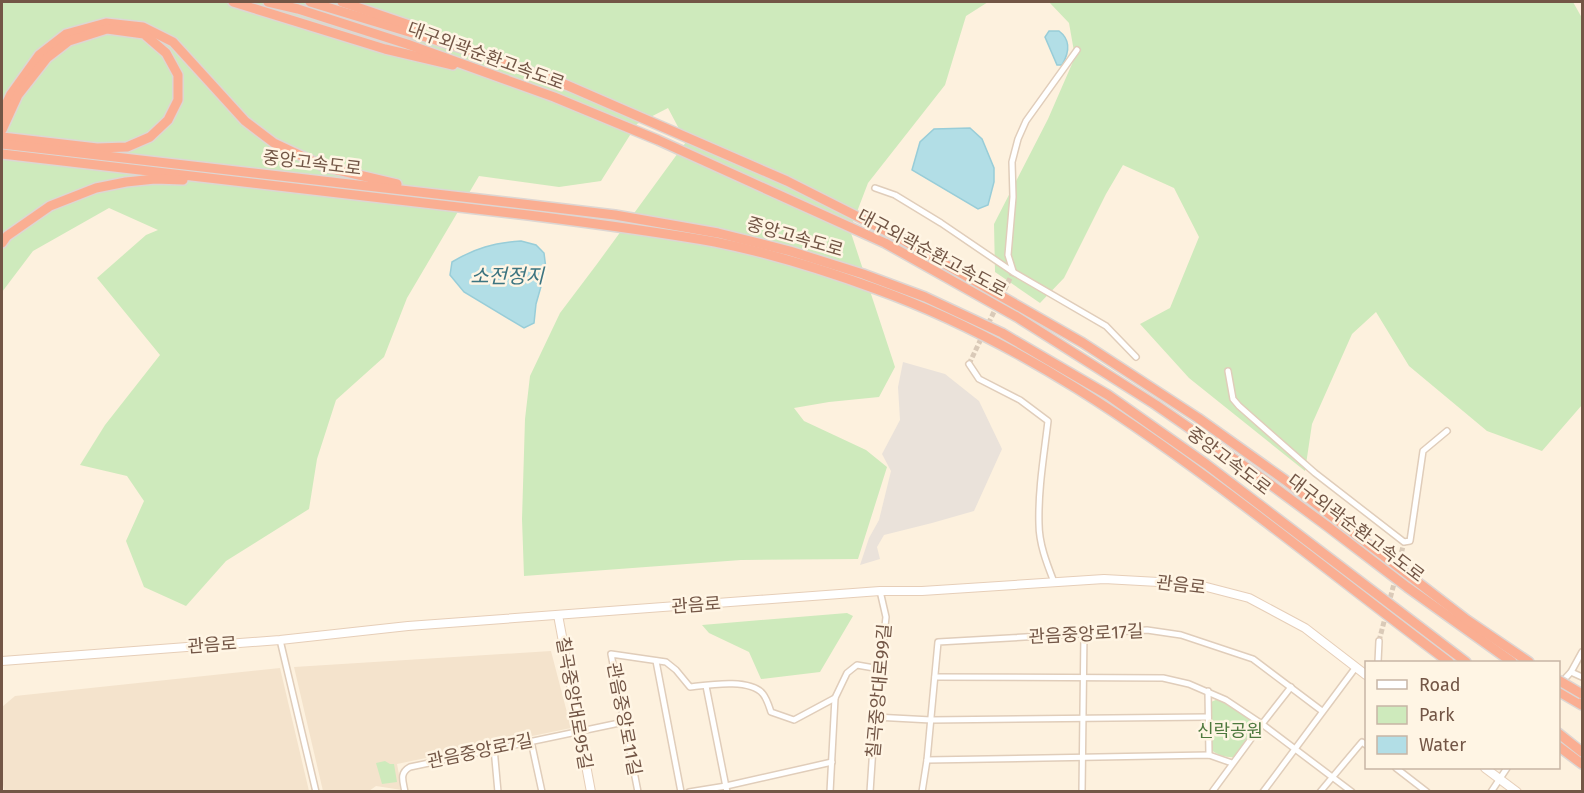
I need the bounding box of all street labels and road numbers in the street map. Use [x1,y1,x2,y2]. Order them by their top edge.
street label: 대구외곽순환고속도로 [404,17,568,95]
street label: 중앙고속도로 [261,146,363,180]
street label: 대구외곽순환고속도로 [854,204,1010,302]
street label: 중앙고속도로 [744,213,846,261]
street label: 중앙고속도로 [1183,422,1275,500]
street label: 대구외곽순환고속도로 [1283,469,1429,587]
street label: 관음로 [1155,571,1207,599]
street label: 관음로 [670,592,722,618]
street label: 관음중앙로17길 [1028,620,1144,648]
street label: 칠곡중앙대로99길 [862,623,896,759]
street label: 관음로 [186,632,238,658]
street label: 칠곡중앙대로95길 [551,635,597,771]
street label: 관음중앙로11길 [602,661,646,777]
street label: 관음중앙로7길 [425,729,535,773]

